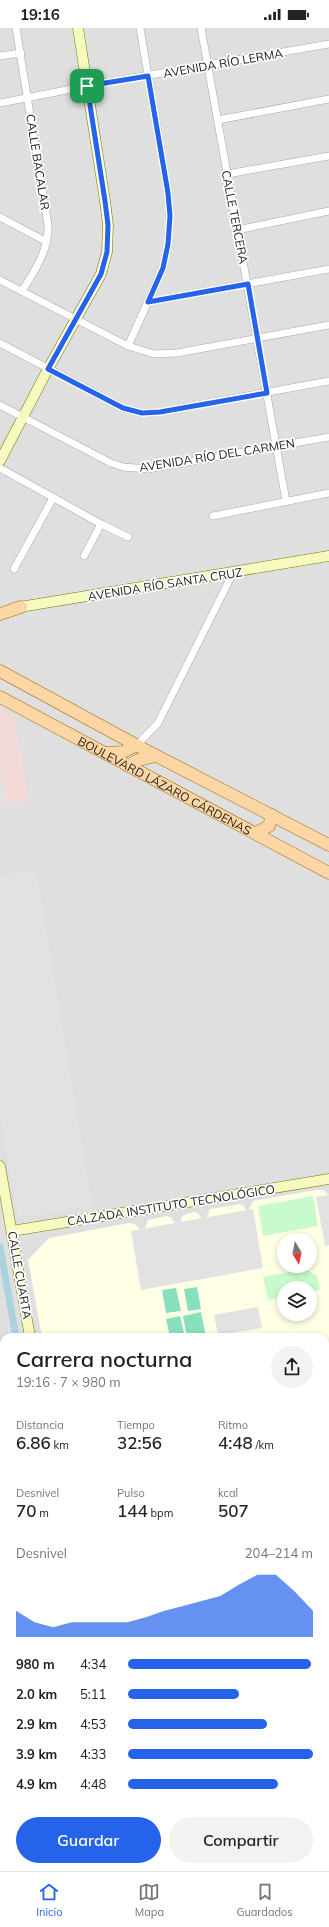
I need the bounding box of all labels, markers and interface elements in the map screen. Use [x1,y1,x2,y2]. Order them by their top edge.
text: 19:16 [20,5,60,24]
street label: AVENIDA RÍO LERMA [162,45,284,81]
pin [70,69,104,103]
icon: arrive [76,75,98,97]
street label: CALLE BACALAR [23,113,53,211]
street label: CALLE TERCERA [219,169,251,265]
street label: AVENIDA RÍO DEL CARMEN [138,435,296,475]
street label: AVENIDA RÍO SANTA CRUZ [87,564,243,604]
street label: BOULEVARD LÁZARO CÁRDENAS [76,733,254,838]
street label: CALZADA INSTITUTO TECNOLÓGICO [66,1181,276,1229]
street label: CALLE CUARTA [5,1230,35,1320]
north arrow [277,1233,317,1273]
map controls [277,1233,317,1321]
button: layers [277,1281,317,1321]
text: Carrera nocturna [16,1345,192,1373]
button: share [271,1346,313,1388]
text: 19:16 · 7 × 980 m [16,1374,121,1390]
text: Distancia [16,1418,64,1432]
text: Tiempo [117,1418,155,1432]
text: Ritmo [218,1418,248,1432]
text: 6.86 [16,1432,51,1453]
text: 32:56 [117,1432,162,1453]
text: 4:48 [218,1432,253,1453]
text: km [51,1438,69,1452]
text: /km [253,1438,274,1452]
text: Desnivel [16,1486,59,1500]
text: Pulso [117,1486,145,1500]
text: kcal [218,1486,238,1500]
text: 70 [16,1500,36,1521]
text: 144 [117,1500,148,1521]
text: 507 [218,1500,249,1521]
text: m [36,1506,49,1520]
text: bpm [148,1506,173,1520]
text: Desnivel [16,1545,67,1561]
text: 204–214 m [245,1545,313,1561]
text: 980 m [16,1656,55,1672]
text: 4:34 [80,1656,106,1672]
text: 2.0 km [16,1686,57,1702]
text: 5:11 [80,1686,106,1702]
text: 2.9 km [16,1716,57,1732]
text: 4:53 [80,1716,106,1732]
text: 3.9 km [16,1746,57,1762]
text: 4:33 [80,1746,106,1762]
text: 4.9 km [16,1776,57,1792]
text: 4:48 [80,1776,106,1792]
button: Guardar [16,1817,161,1863]
button: Compartir [169,1817,313,1863]
tab: Inicio [36,1881,62,1919]
tab: Mapa [135,1881,164,1919]
tab: Guardados [236,1881,293,1919]

